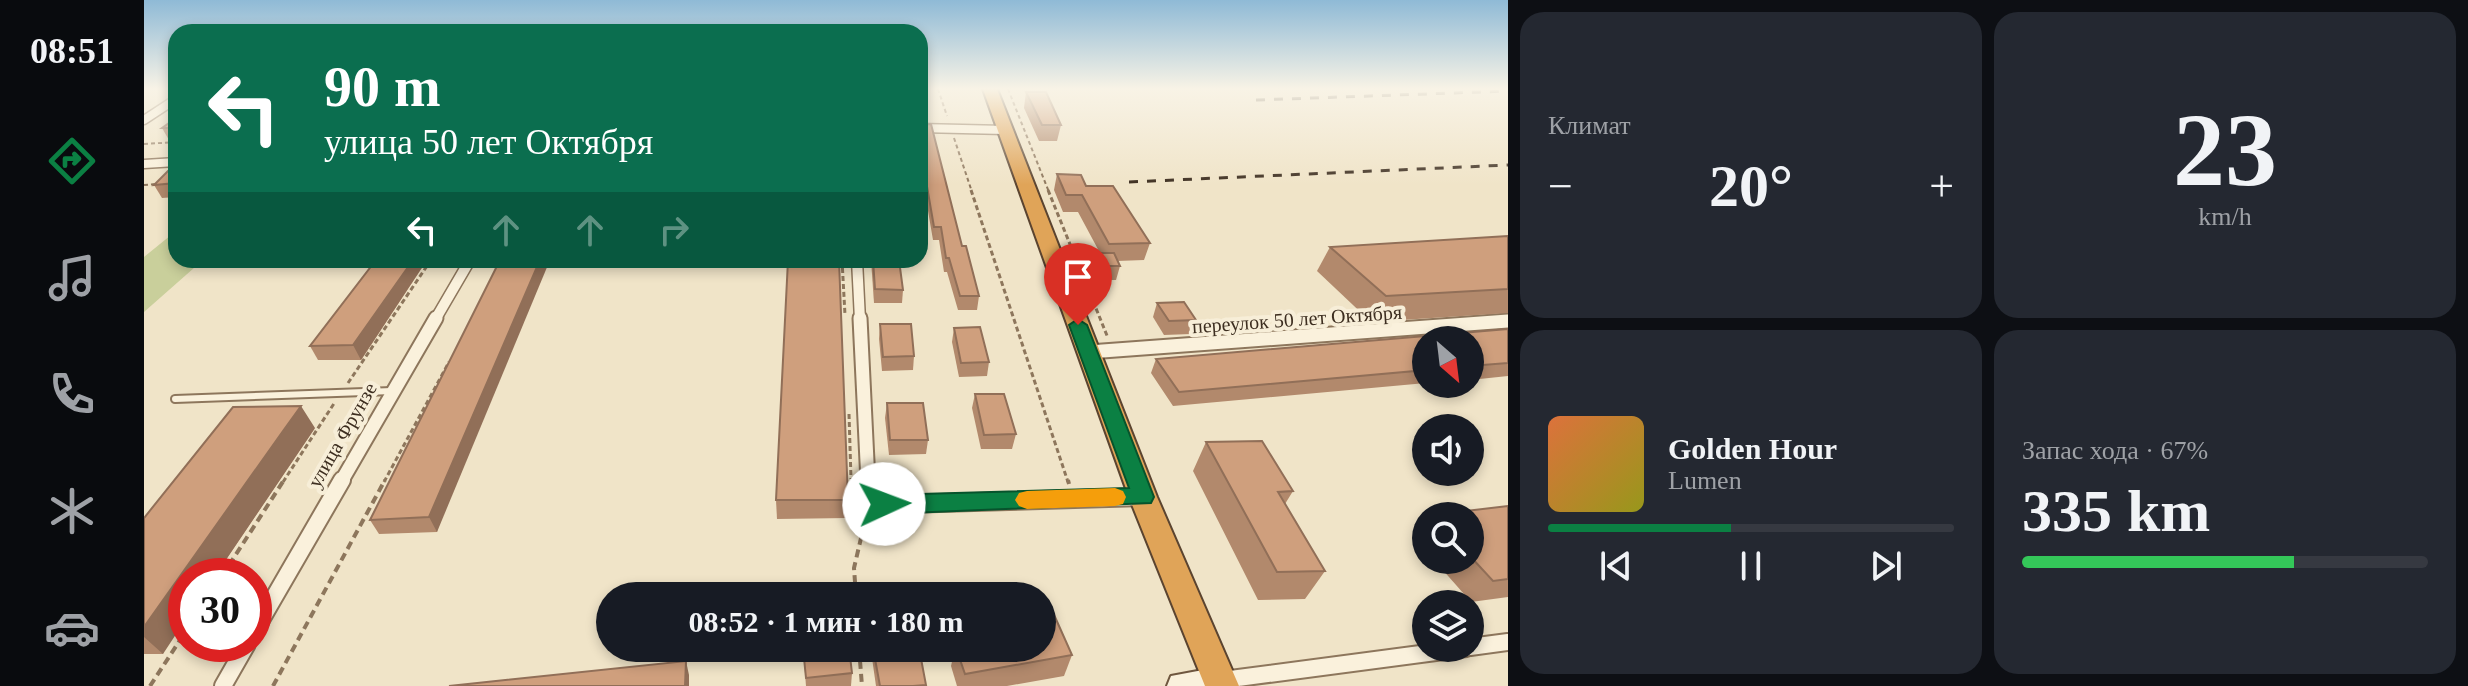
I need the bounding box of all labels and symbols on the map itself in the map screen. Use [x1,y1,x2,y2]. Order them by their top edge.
pin [1044,243,1112,325]
street label: переулок 50 лет Октября [1191,301,1403,338]
north arrow [1412,326,1484,398]
street label: улица Фрунзе [303,379,382,492]
position arrow [842,462,926,546]
speed limit sign: 30 [168,558,272,662]

